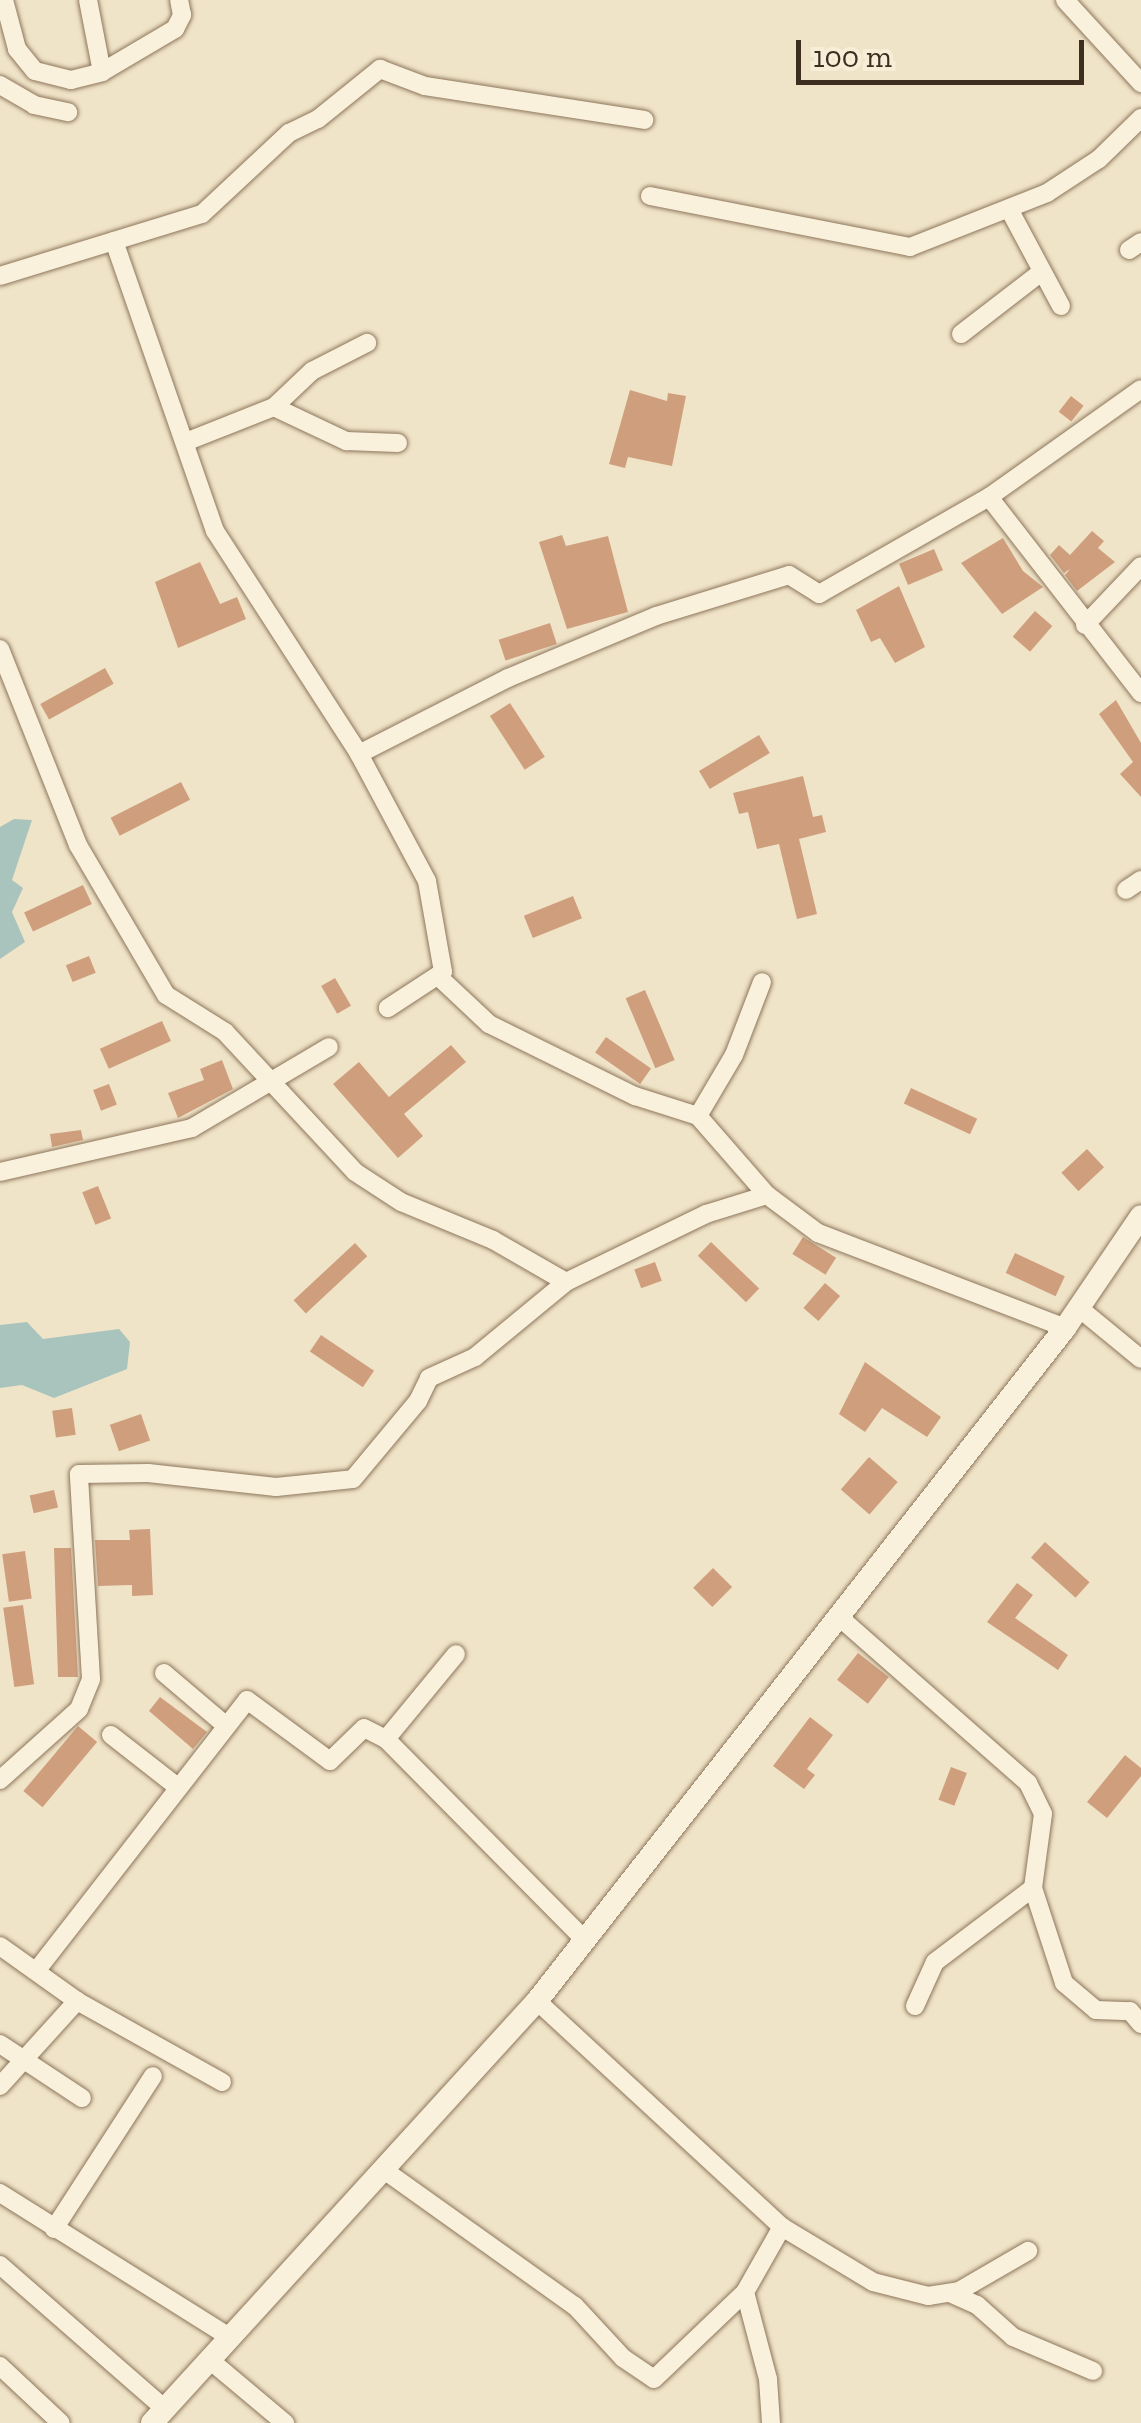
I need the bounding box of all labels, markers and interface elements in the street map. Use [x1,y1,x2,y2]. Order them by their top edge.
scale bar [801,20,1088,82]
text: 100 m [813,39,892,75]

